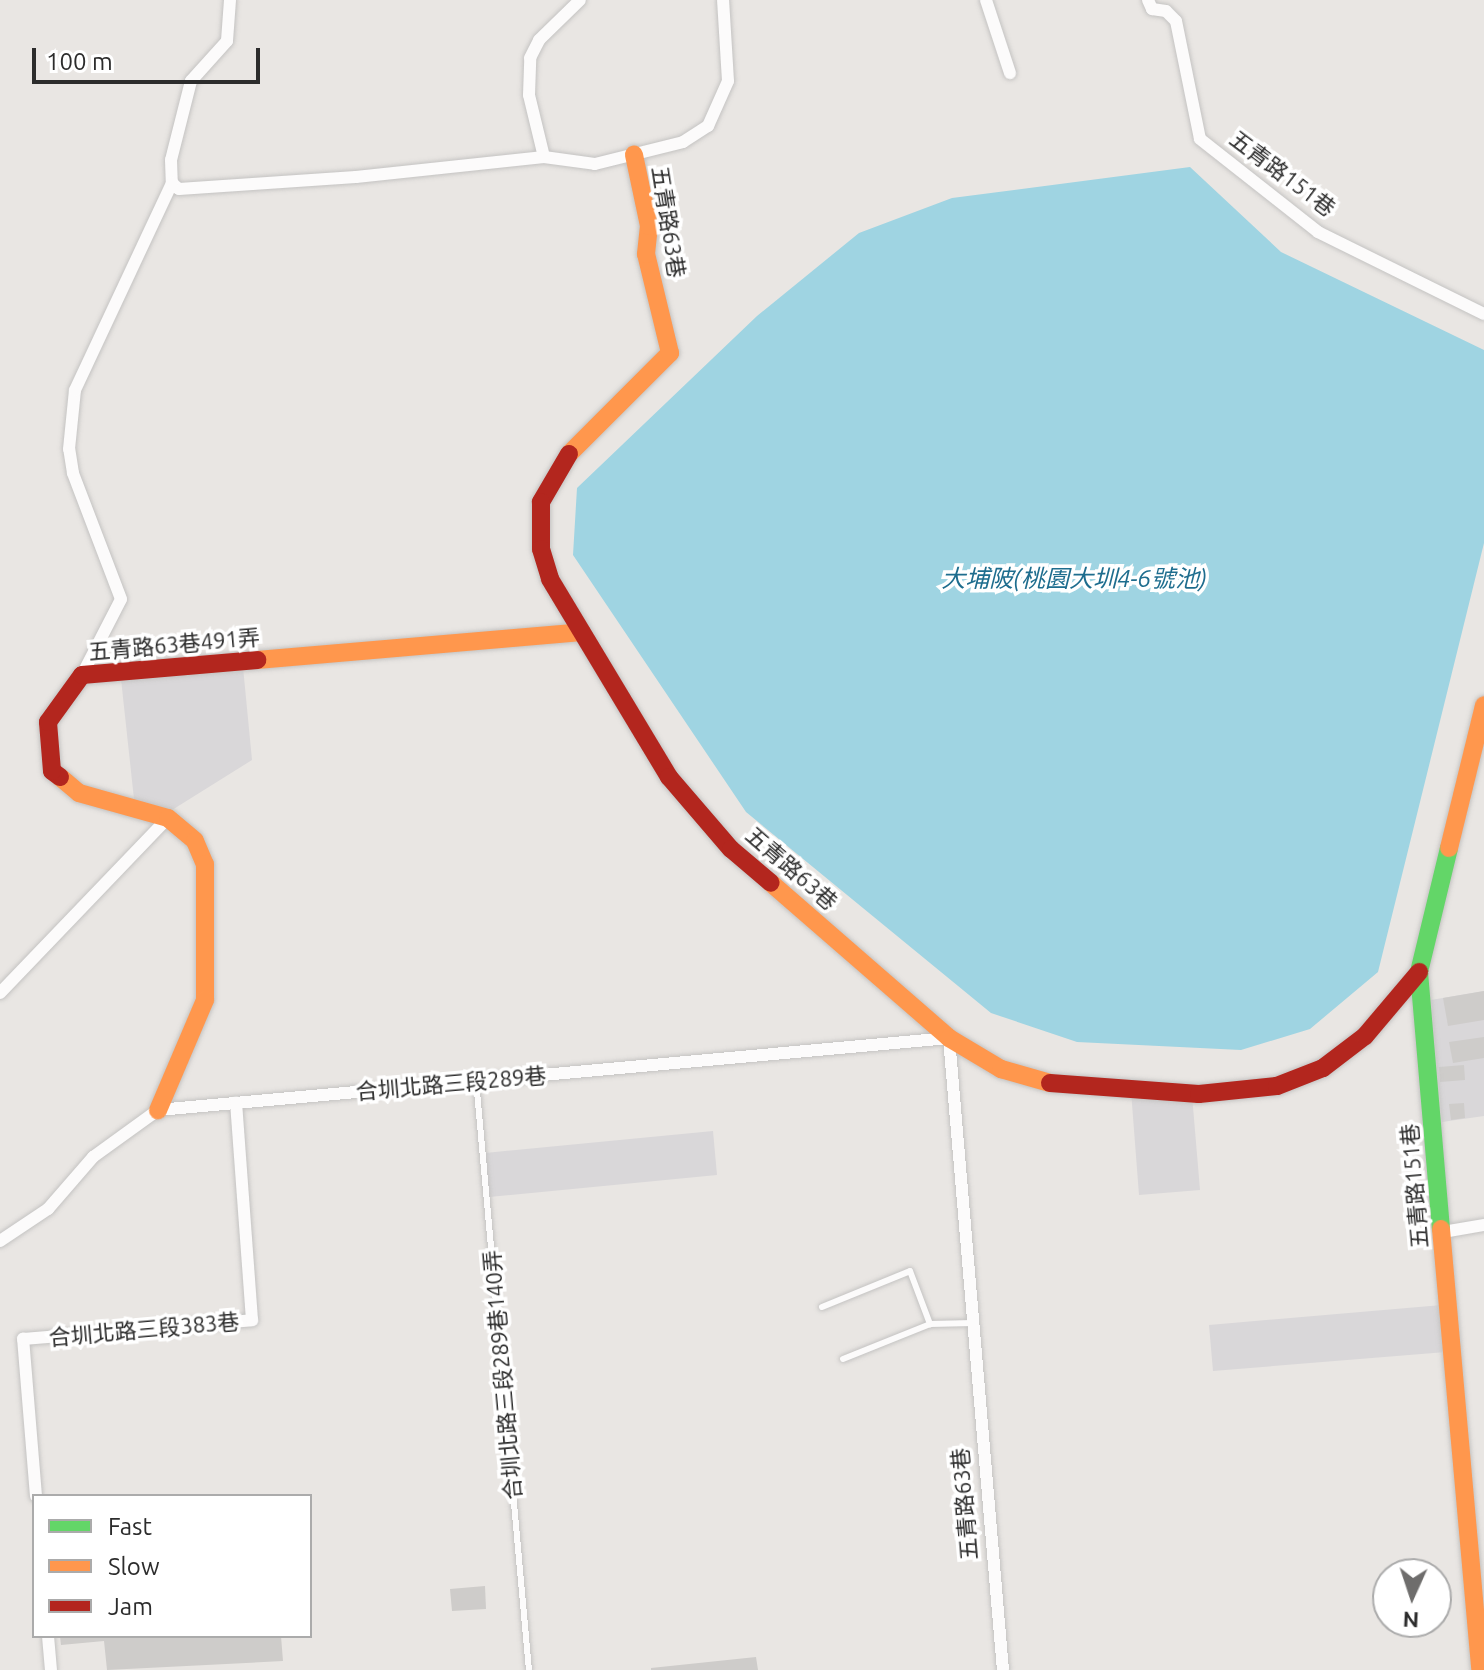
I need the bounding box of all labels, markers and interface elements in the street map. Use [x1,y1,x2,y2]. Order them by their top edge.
scale bar [36,32,264,82]
text: 100 m [46,48,113,75]
street label: 五青路151巷 [1225,125,1341,221]
street label: 五青路63巷 [647,164,691,280]
water label: 大埔陂(桃園大圳4-6號池) [941,565,1207,593]
street label: 五青路63巷491弄 [87,623,261,665]
street label: 五青路63巷 [741,821,843,915]
street label: 合圳北路三段289巷 [355,1062,547,1104]
street label: 五青路151巷 [1395,1122,1433,1250]
street label: 合圳北路三段289巷140弄 [478,1249,526,1501]
street label: 合圳北路三段383巷 [48,1308,240,1350]
street label: 五青路63巷 [946,1447,982,1561]
legend [32,1494,312,1638]
text: Fast [108,1513,152,1540]
text: Slow [108,1553,160,1580]
north arrow [1372,1558,1452,1638]
text: Jam [108,1593,153,1620]
text: N [1402,1608,1420,1633]

